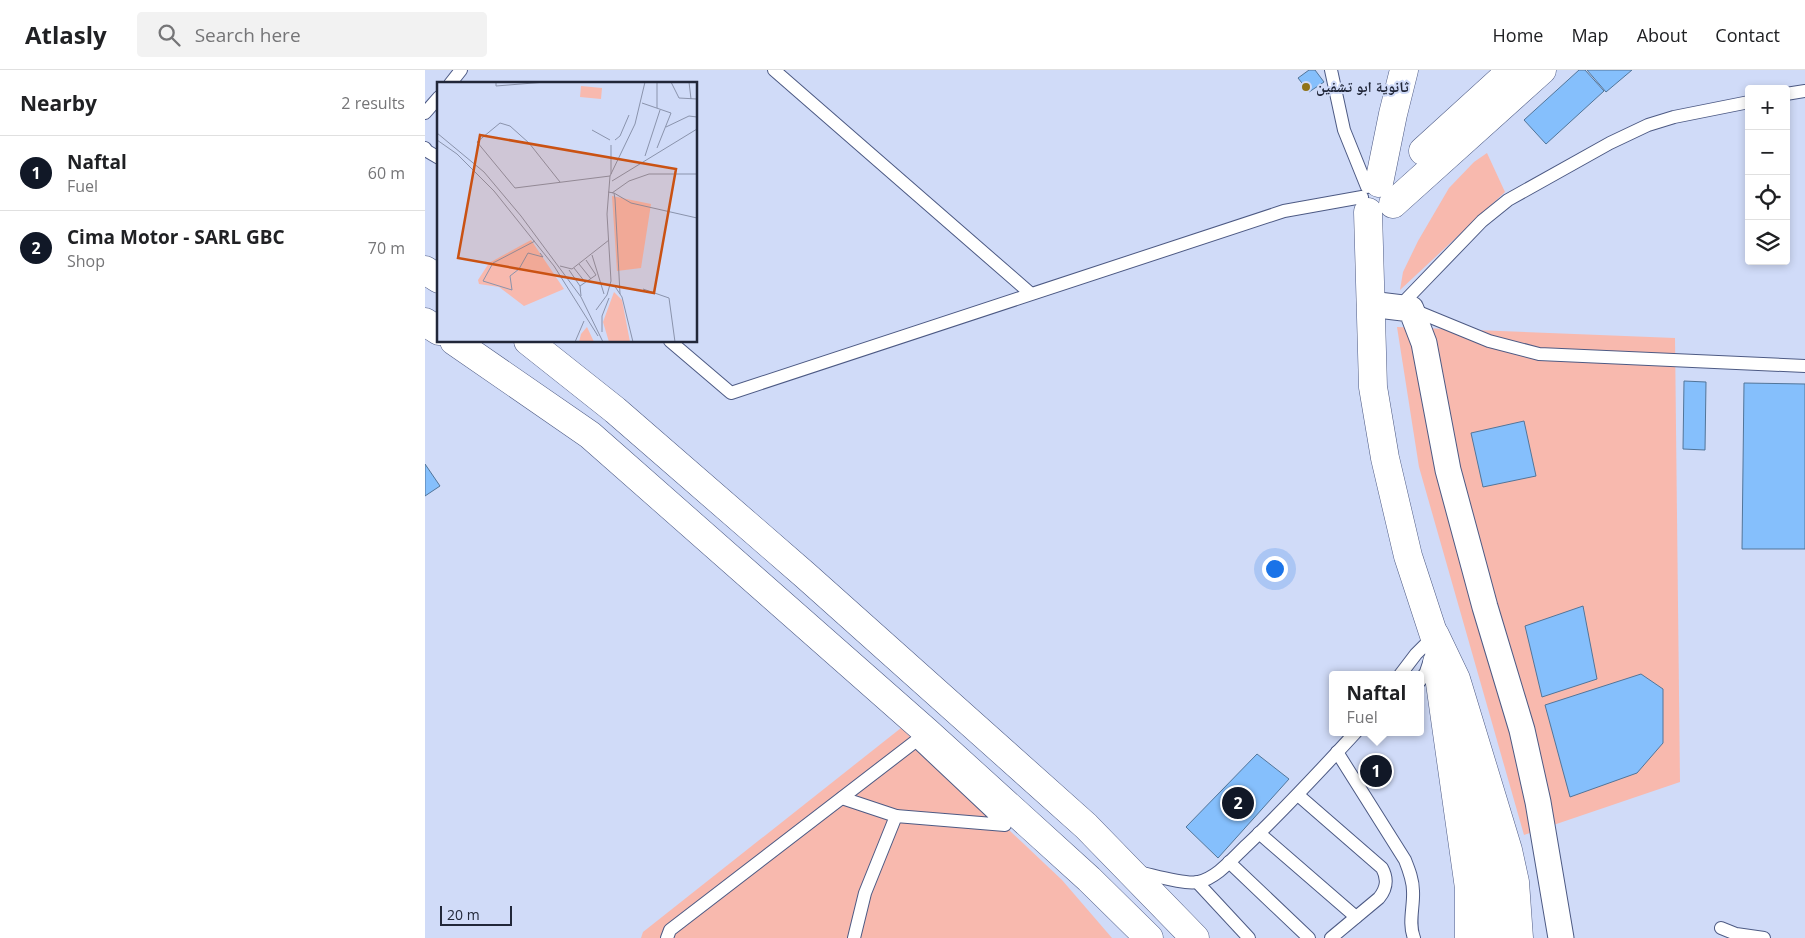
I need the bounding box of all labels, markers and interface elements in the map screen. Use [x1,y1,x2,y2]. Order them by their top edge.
search box [137,12,487,57]
text: Atlasly [25,18,107,51]
icon: search [155,21,183,49]
text: Search here [195,22,301,48]
text: Home [1493,23,1543,47]
text: Map [1571,23,1609,47]
text: About [1637,23,1687,47]
text: Contact [1715,23,1780,47]
place label: ثانوية ابو تشفين [1316,76,1410,96]
marker: ثانوية ابو تشفين [1300,81,1312,93]
inset map [437,82,697,342]
map controls [1745,85,1790,265]
button: + [1745,85,1790,130]
text: Nearby [20,89,97,117]
text: 2 results [341,92,405,114]
button: − [1745,130,1790,175]
text: Naftal [67,149,127,175]
text: 1 [31,162,41,184]
text: 60 m [368,162,405,184]
text: Fuel [67,175,98,197]
button: locate [1745,175,1790,220]
button: layers [1745,220,1790,265]
text: Cima Motor - SARL GBC [67,224,285,250]
text: 2 [31,237,41,259]
text: 70 m [368,237,405,259]
text: Shop [67,250,105,272]
your location [1262,556,1288,582]
popup [1329,671,1424,736]
text: Naftal [1347,680,1406,706]
text: Fuel [1347,706,1378,728]
pin: 1 [1360,752,1392,790]
pin: 2 [1222,784,1254,822]
scale bar [440,903,513,926]
text: 20 m [447,905,480,924]

